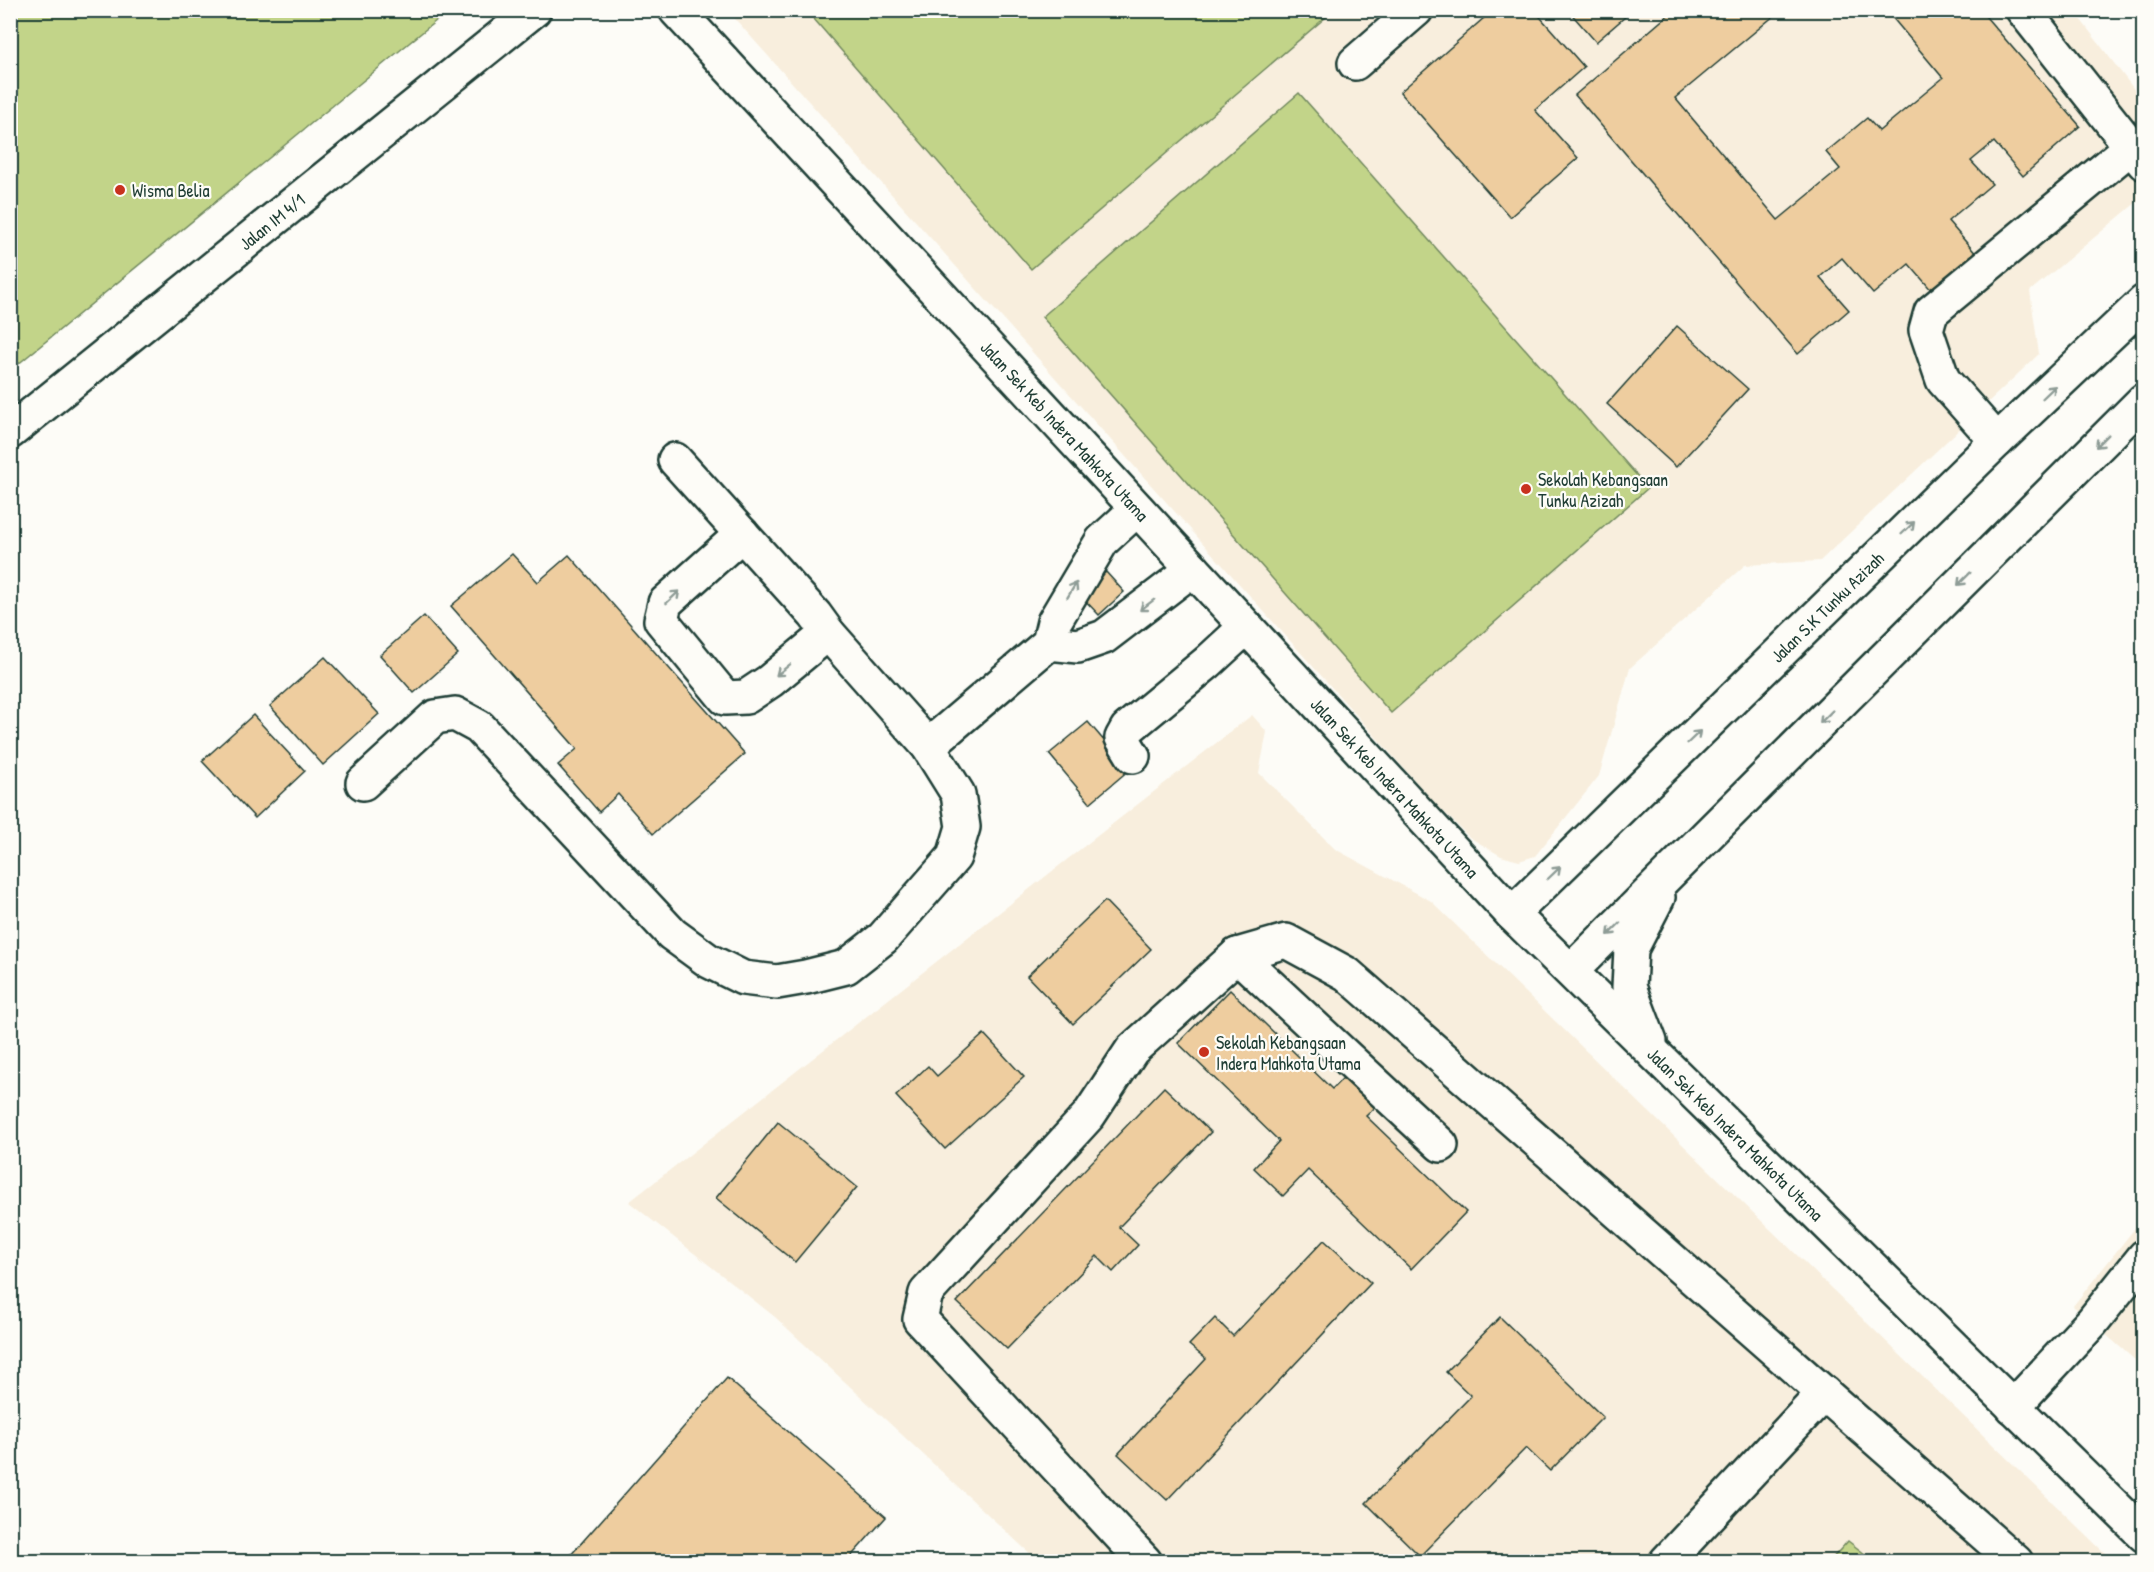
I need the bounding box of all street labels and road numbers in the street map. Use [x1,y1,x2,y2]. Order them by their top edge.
street label: Jalan IM 4/1 [234,187,310,255]
street label: Jalan Sek Keb Indera Mahkota Utama [975,335,1155,526]
street label: Jalan S.K Tunku Azizah [1765,545,1889,668]
street label: Jalan Sek Keb Indera Mahkota Utama [1305,692,1485,883]
street label: Jalan Sek Keb Indera Mahkota Utama [1642,1042,1829,1226]

